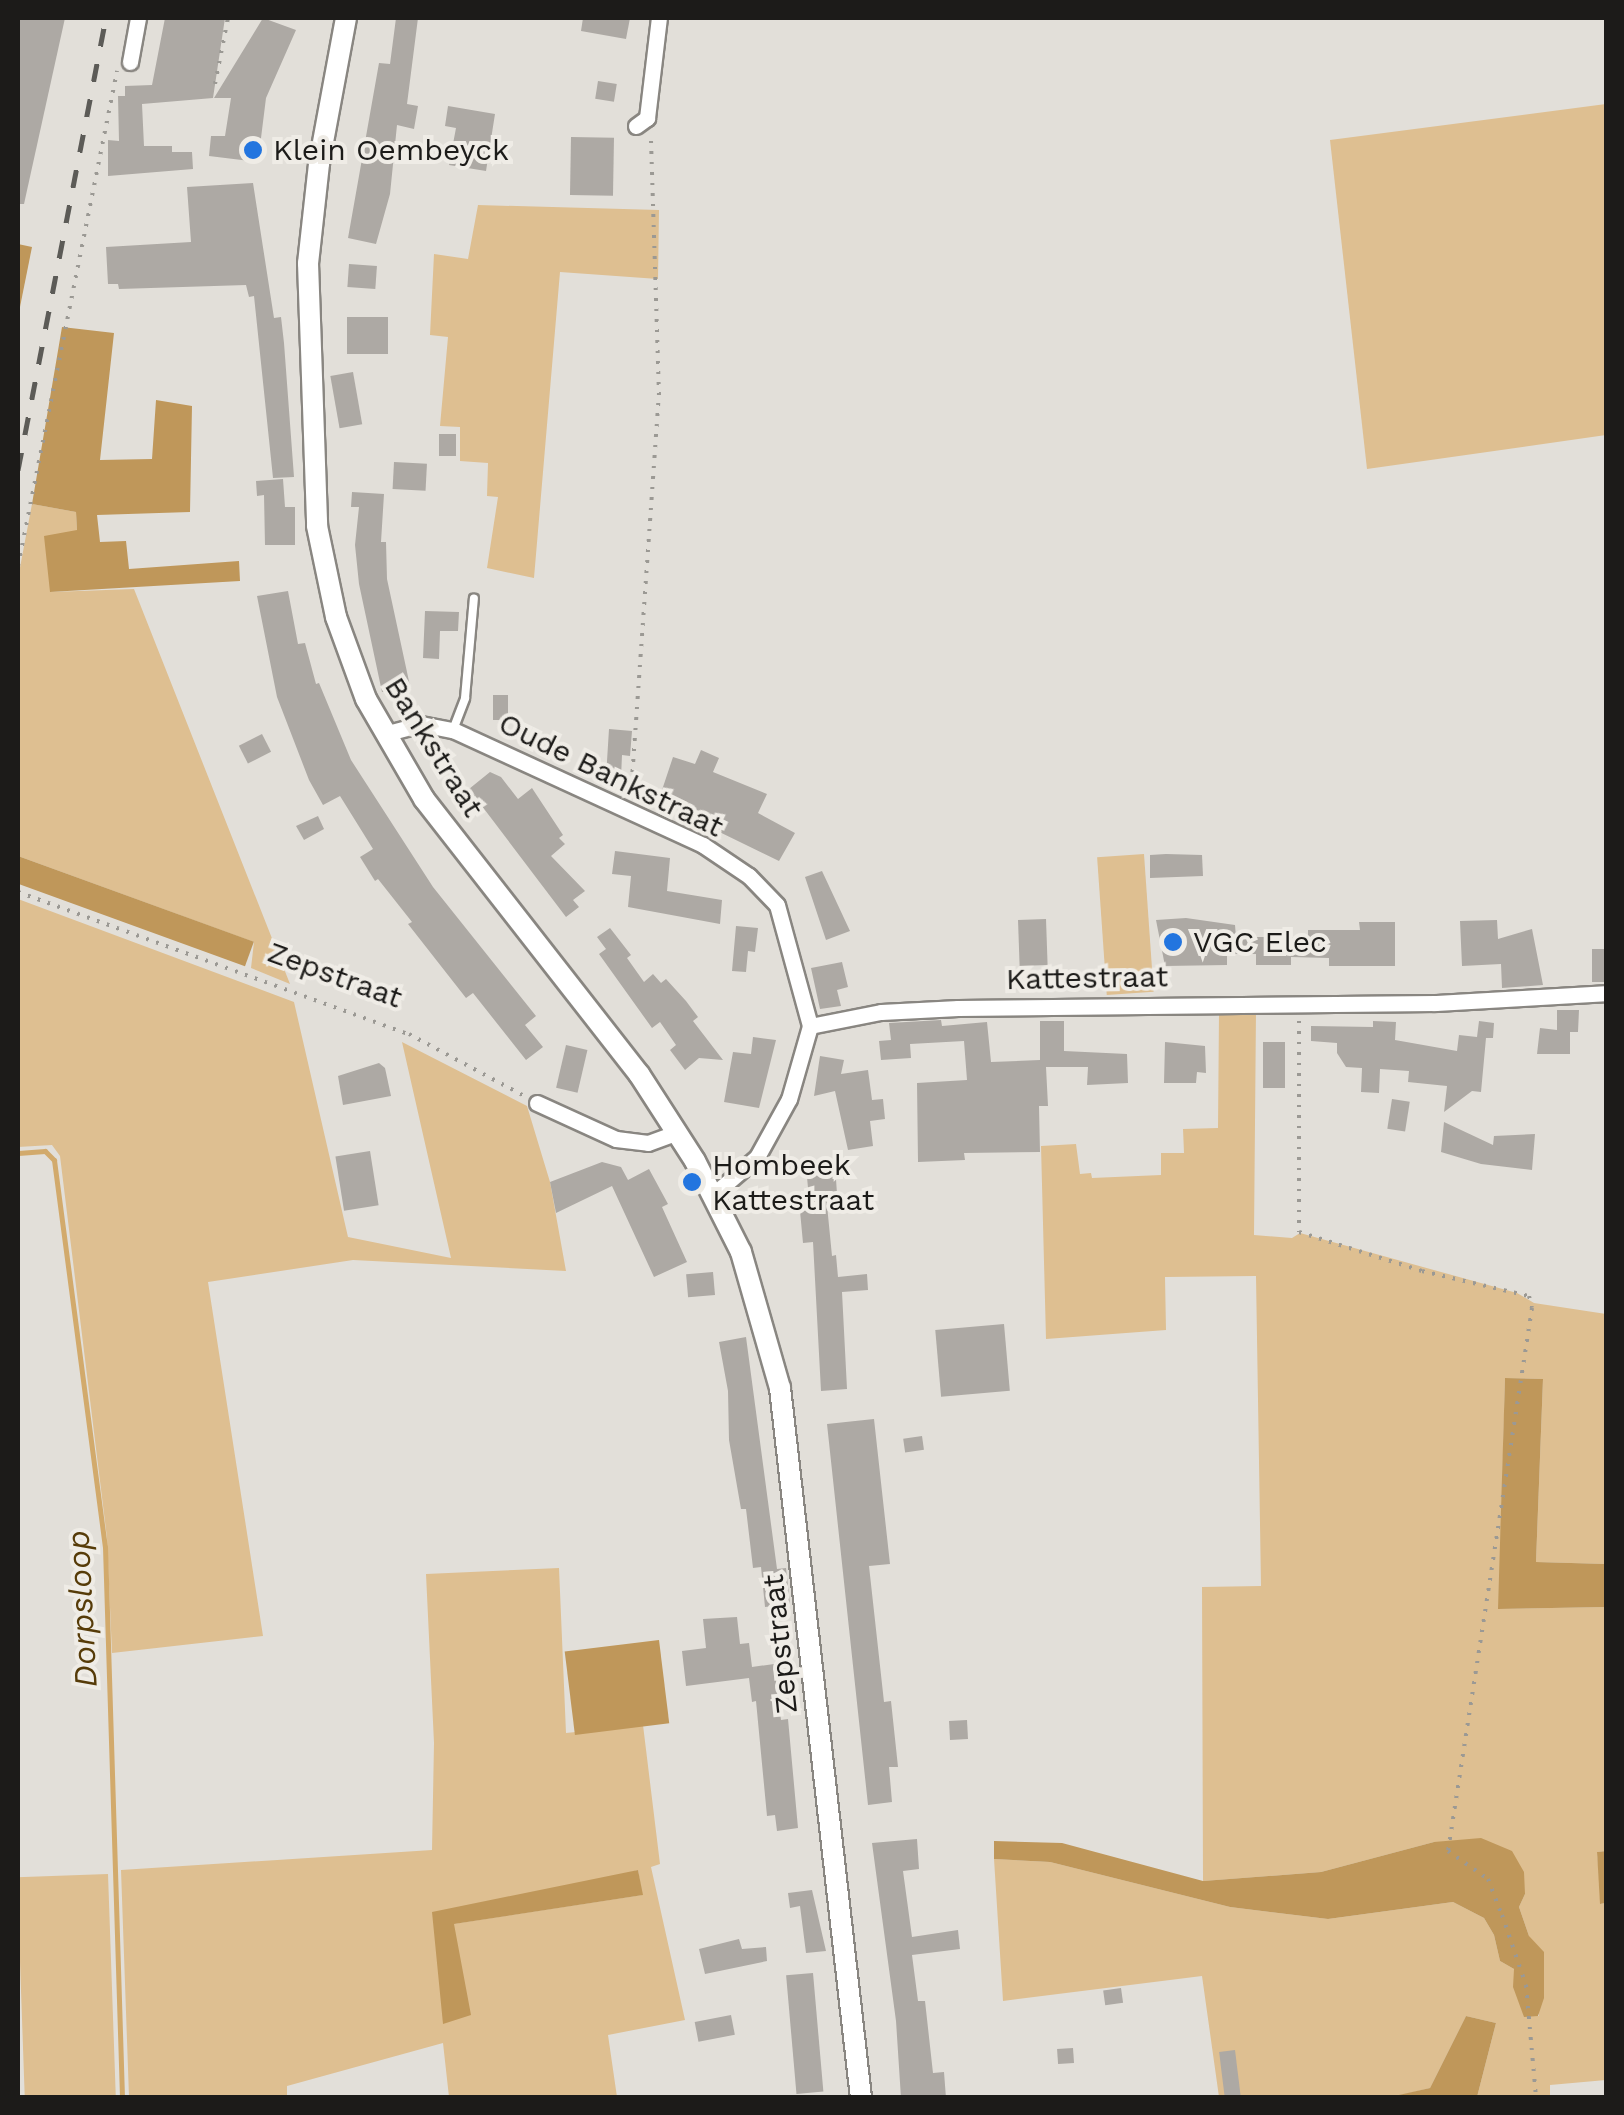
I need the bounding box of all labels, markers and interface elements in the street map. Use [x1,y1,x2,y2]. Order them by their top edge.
place label: Klein Oembeyck [273,132,509,168]
marker: Klein Oembeyck [242,139,264,161]
street label: Bankstraat [377,670,491,824]
street label: Oude Bankstraat [493,705,729,845]
place label: VGC Elec [1193,924,1327,960]
marker: VGC Elec [1162,931,1184,953]
street label: Zepstraat [263,934,407,1016]
street label: Kattestraat [1006,959,1168,997]
place label: Hombeek Kattestraat [712,1147,874,1218]
marker: Hombeek Kattestraat [681,1171,703,1193]
water label: Dorpsloop [59,1529,105,1689]
street label: Zepstraat [755,1572,805,1716]

